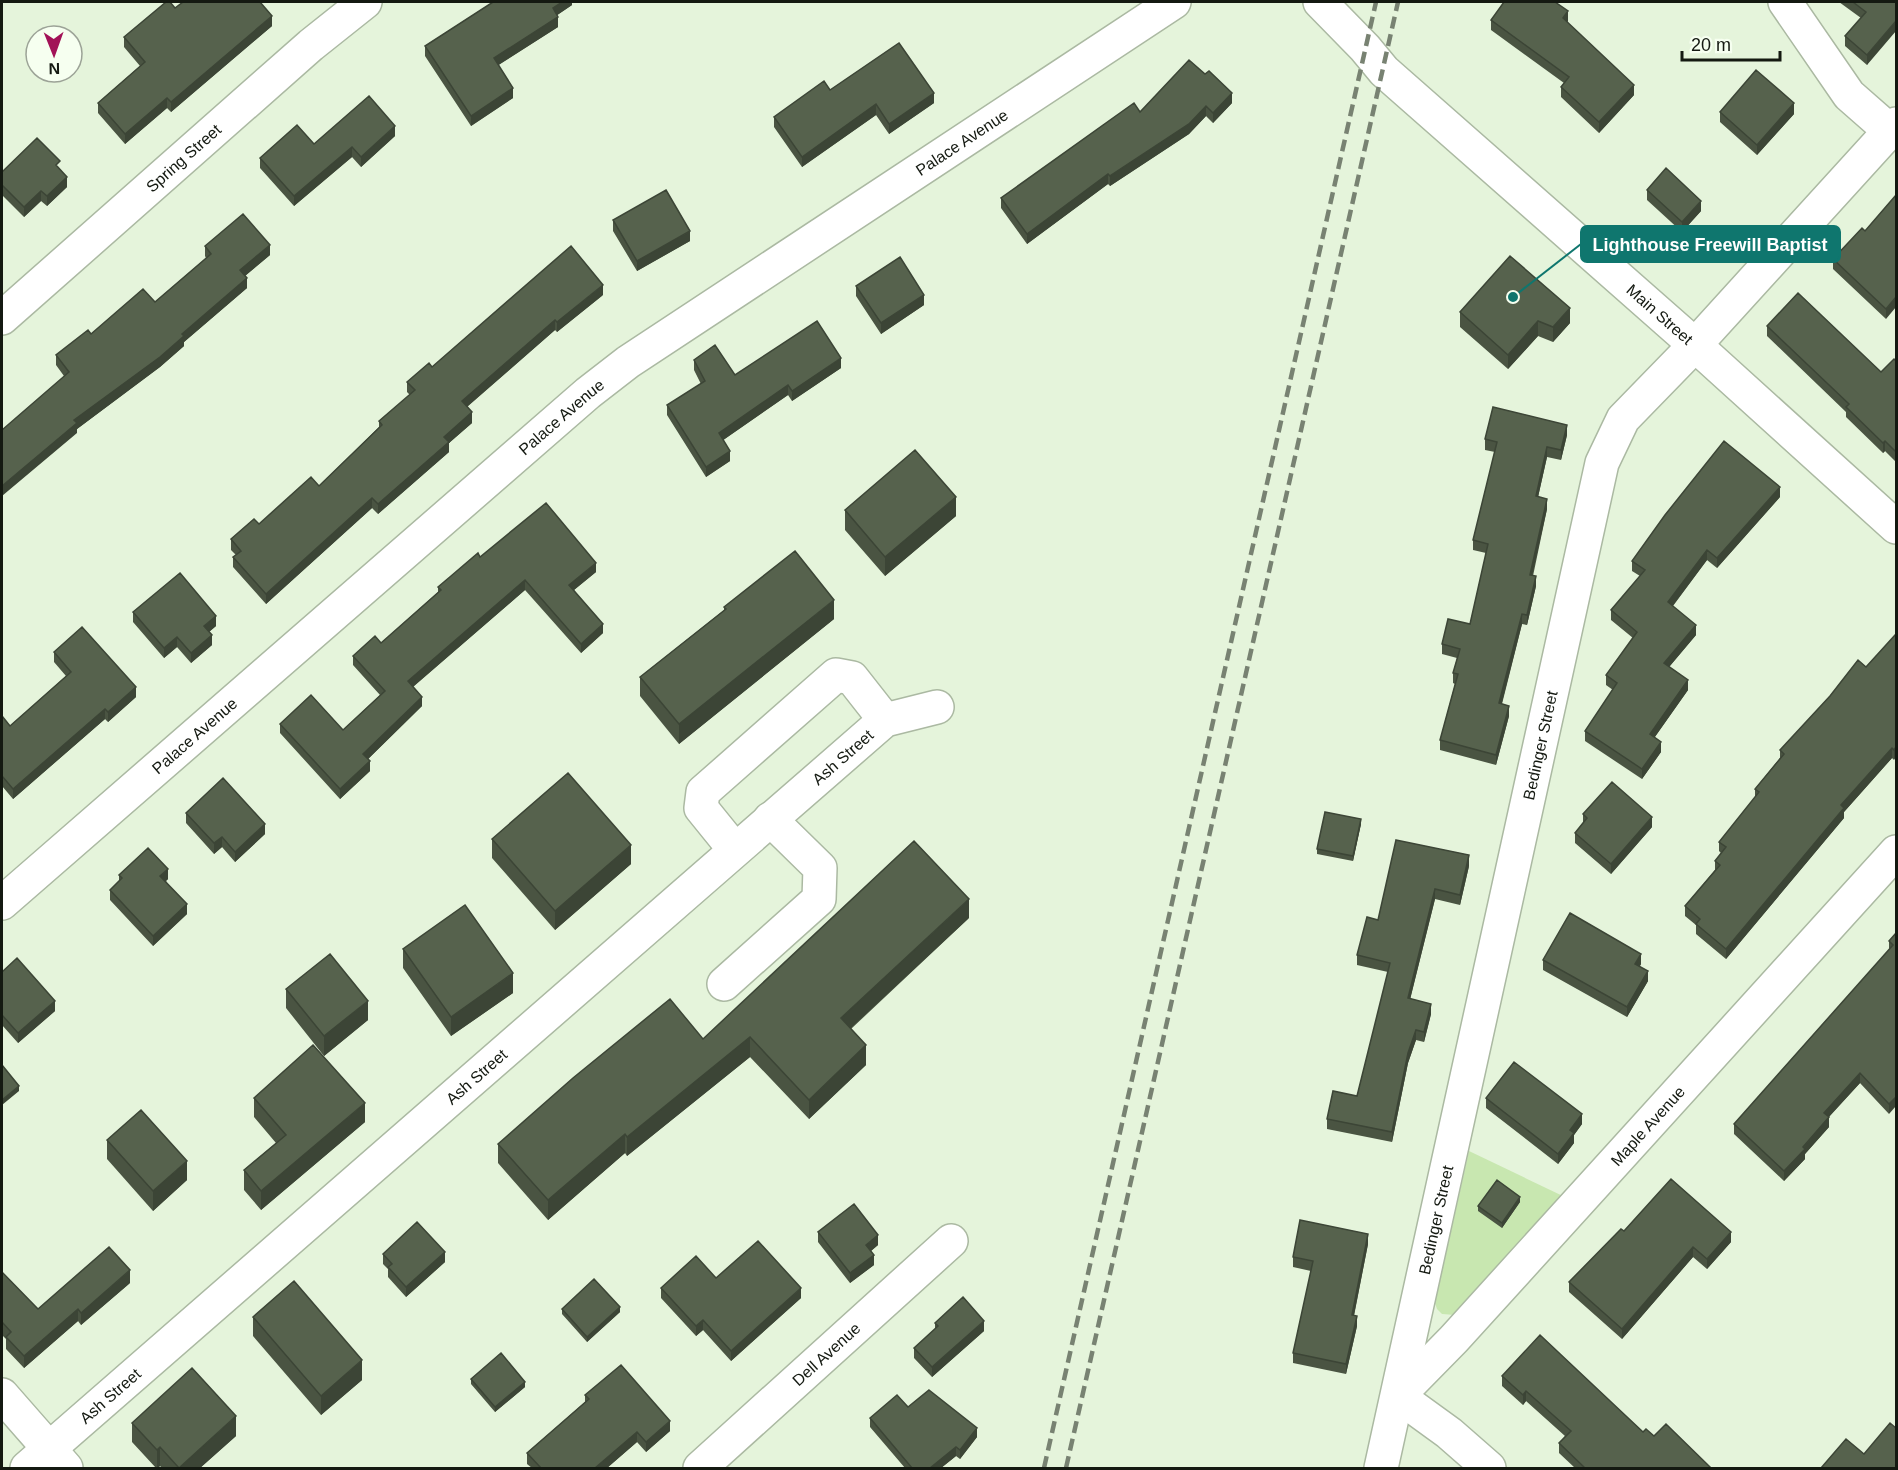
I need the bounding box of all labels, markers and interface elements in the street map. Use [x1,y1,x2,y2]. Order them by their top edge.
north arrow [24,24,84,84]
scale bar [1682,24,1780,62]
text: 20 m [1691,35,1731,55]
text: N [48,60,60,77]
street label: Palace Avenue [913,106,1011,179]
street label: Spring Street [143,120,225,195]
callout: Lighthouse Freewill Baptist [1581,226,1840,262]
text: Lighthouse Freewill Baptist [1592,235,1828,255]
street label: Main Street [1623,281,1696,348]
street label: Palace Avenue [516,376,607,458]
street label: Bedinger Street [1520,689,1561,802]
street label: Palace Avenue [149,695,241,777]
street label: Ash Street [809,726,877,788]
street label: Ash Street [443,1045,511,1108]
street label: Maple Avenue [1608,1083,1688,1169]
street label: Bedinger Street [1416,1163,1456,1276]
street label: Dell Avenue [789,1319,864,1389]
street label: Ash Street [76,1365,144,1427]

